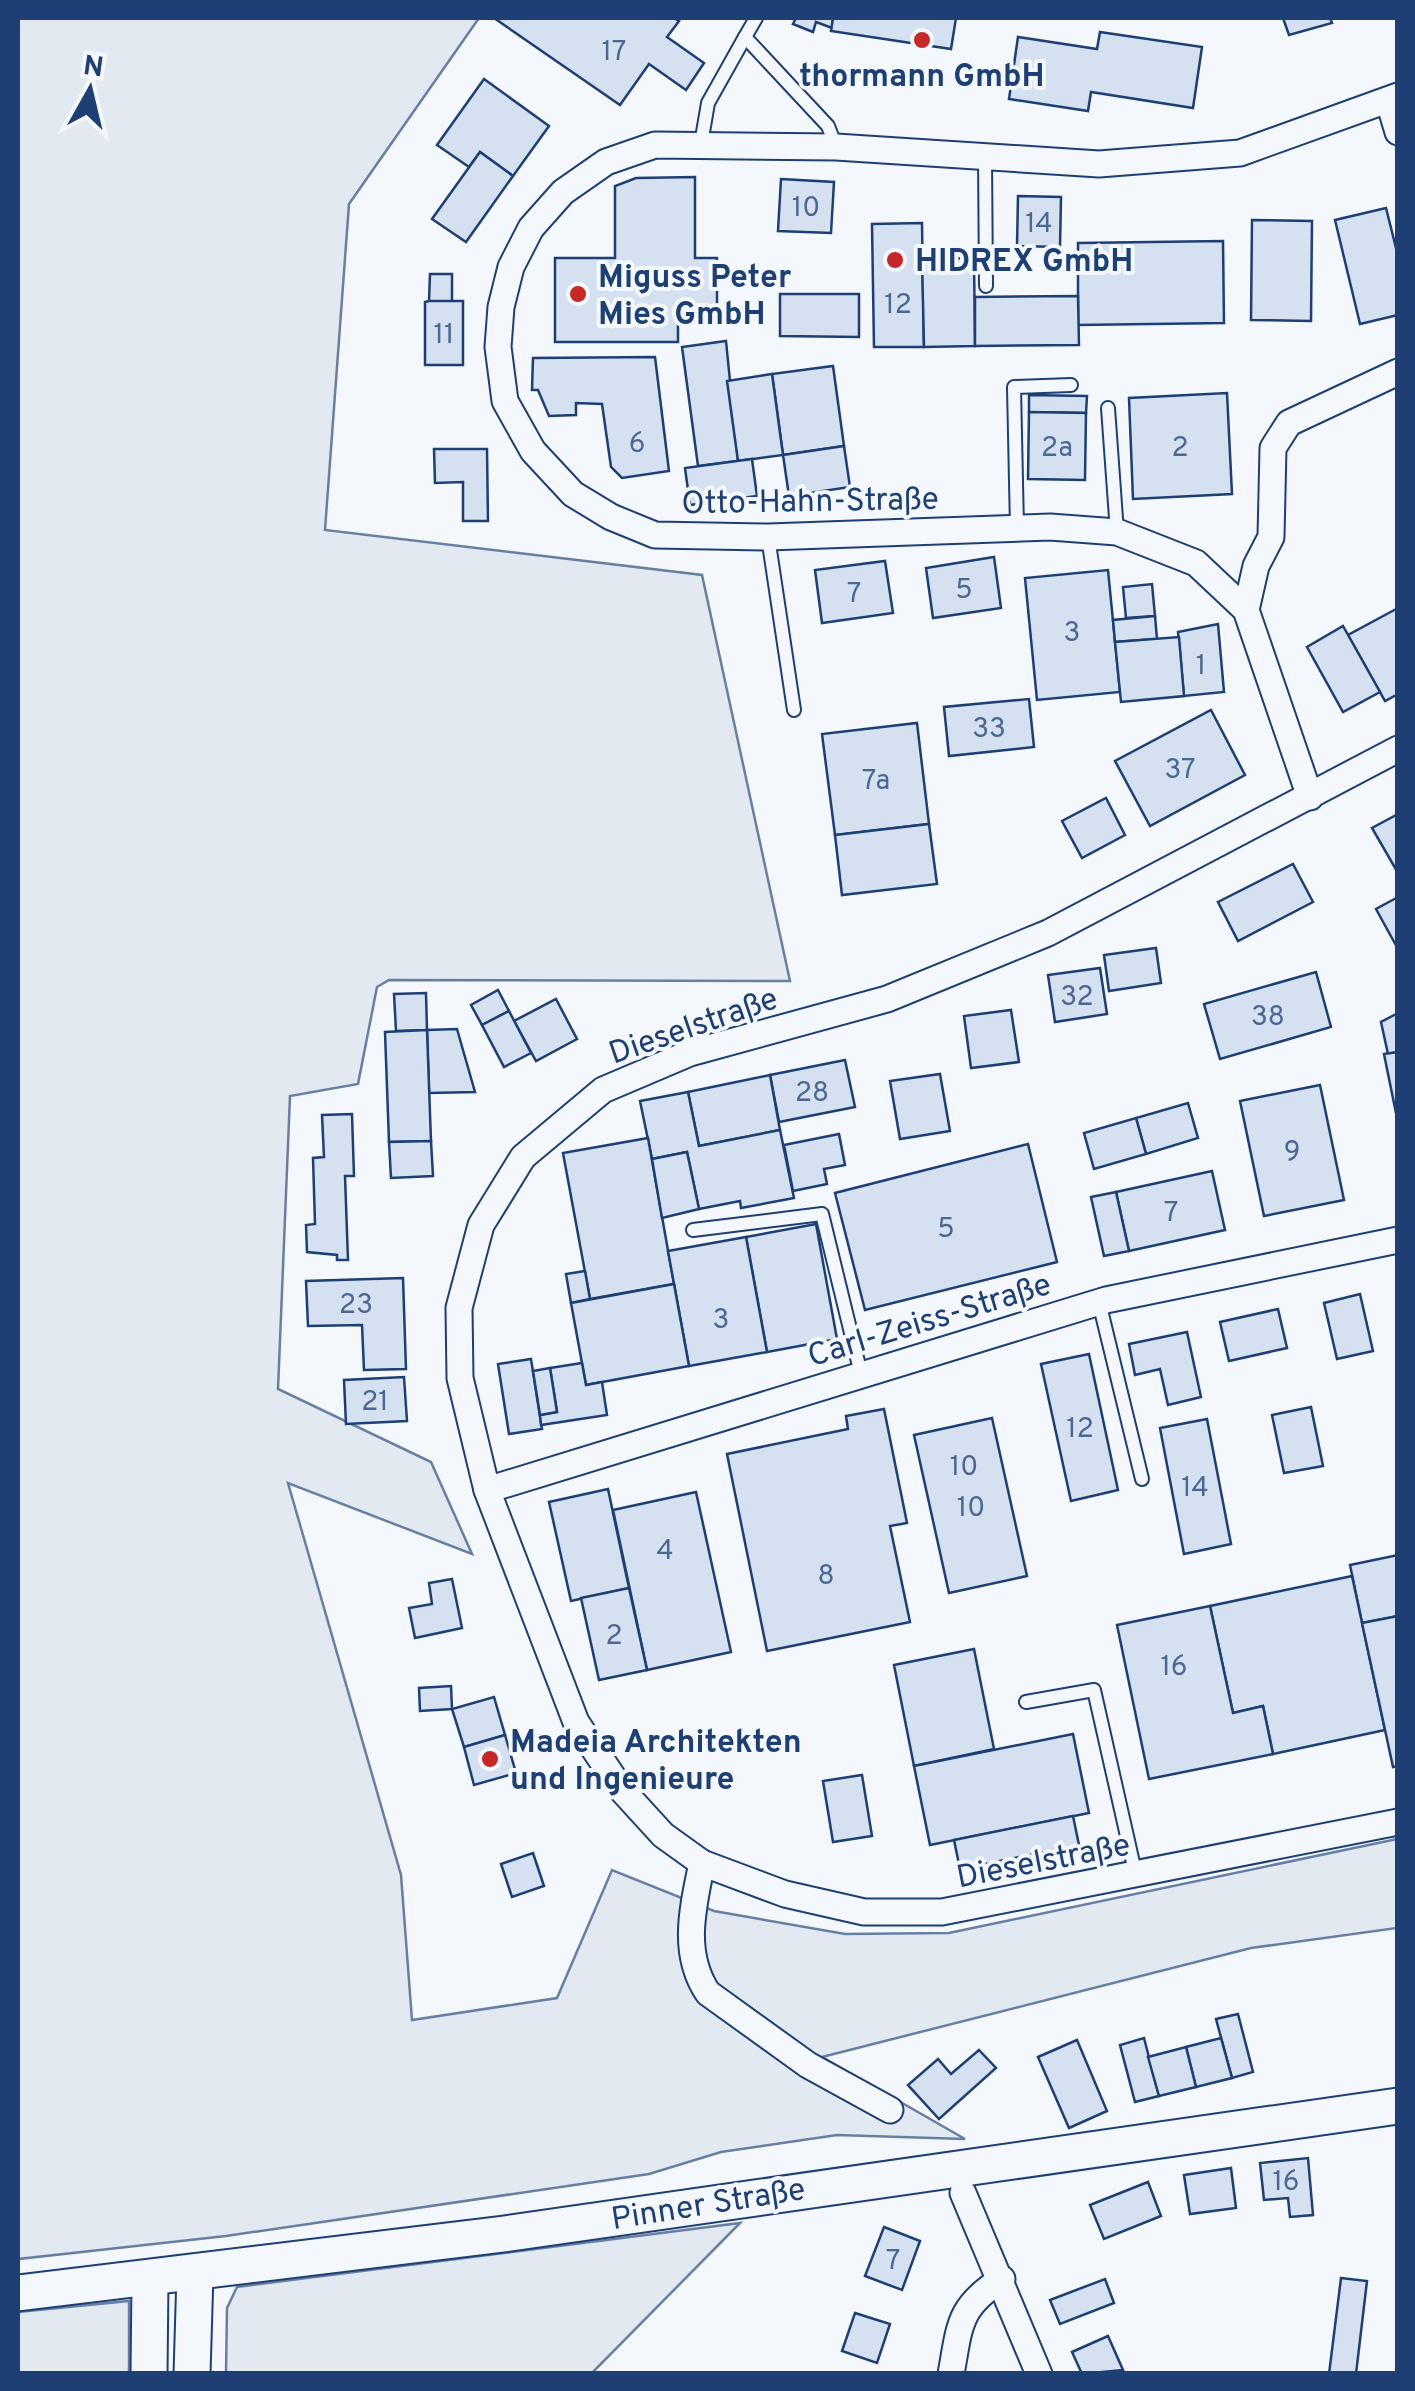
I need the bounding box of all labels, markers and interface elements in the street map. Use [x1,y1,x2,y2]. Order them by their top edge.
marker: thormann GmbH [911,29,933,51]
house number: 17 [602,35,626,71]
north arrow [40,40,140,140]
text: N [81,49,106,87]
place label: thormann GmbH [799,58,1045,98]
house number: 10 [792,191,820,227]
house number: 14 [1025,207,1053,243]
place label: HIDREX GmbH [915,243,1133,283]
marker: HIDREX GmbH [884,249,906,271]
place label: Miguss Peter Mies GmbH [598,259,791,336]
marker: Miguss Peter Mies GmbH [567,283,589,305]
house number: 12 [884,288,912,324]
house number: 11 [434,318,454,354]
house number: 6 [629,427,645,463]
house number: 2a [1041,431,1073,467]
house number: 2 [1171,431,1189,467]
street label: Otto-Hahn-Straße [681,481,939,525]
house number: 5 [955,573,973,609]
house number: 7 [847,577,861,613]
house number: 3 [1064,616,1080,652]
house number: 1 [1196,649,1206,685]
house number: 33 [972,712,1006,748]
house number: 37 [1164,753,1196,789]
house number: 7a [862,764,890,800]
street label: Dieselstraße [604,980,784,1075]
house number: 32 [1060,980,1094,1016]
house number: 38 [1251,1000,1285,1036]
house number: 28 [795,1076,829,1112]
house number: 9 [1284,1135,1300,1171]
house number: 7 [1164,1196,1178,1232]
house number: 5 [937,1212,955,1248]
street label: Carl-Zeiss-Straße [803,1266,1056,1378]
house number: 23 [339,1288,373,1324]
house number: 3 [713,1303,729,1339]
house number: 21 [361,1385,389,1421]
house number: 12 [1066,1412,1094,1448]
house number: 10 [950,1450,978,1486]
house number: 14 [1181,1471,1209,1507]
house number: 10 [957,1491,985,1527]
house number: 4 [656,1534,674,1570]
house number: 8 [817,1559,835,1595]
house number: 2 [605,1619,623,1655]
house number: 16 [1160,1650,1188,1686]
place label: Madeia Architekten und Ingenieure [510,1724,802,1801]
marker: Madeia Architekten und Ingenieure [479,1748,501,1770]
street label: Dieselstraße [953,1827,1134,1899]
house number: 16 [1272,2165,1300,2201]
street label: Pinner Straße [609,2171,808,2241]
house number: 7 [886,2244,900,2280]

